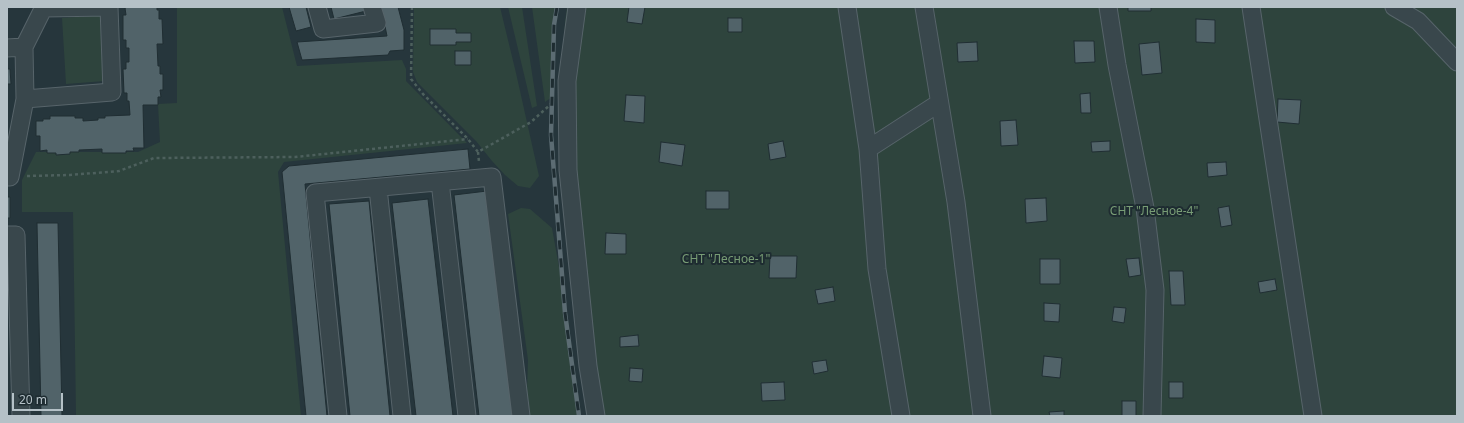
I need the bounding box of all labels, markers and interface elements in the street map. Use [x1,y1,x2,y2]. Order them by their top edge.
park label: СНТ "Лесное-4" [1110,205,1198,219]
park label: СНТ "Лесное-1" [682,253,770,267]
scale bar [14,385,65,411]
text: 20 m [19,391,47,408]

